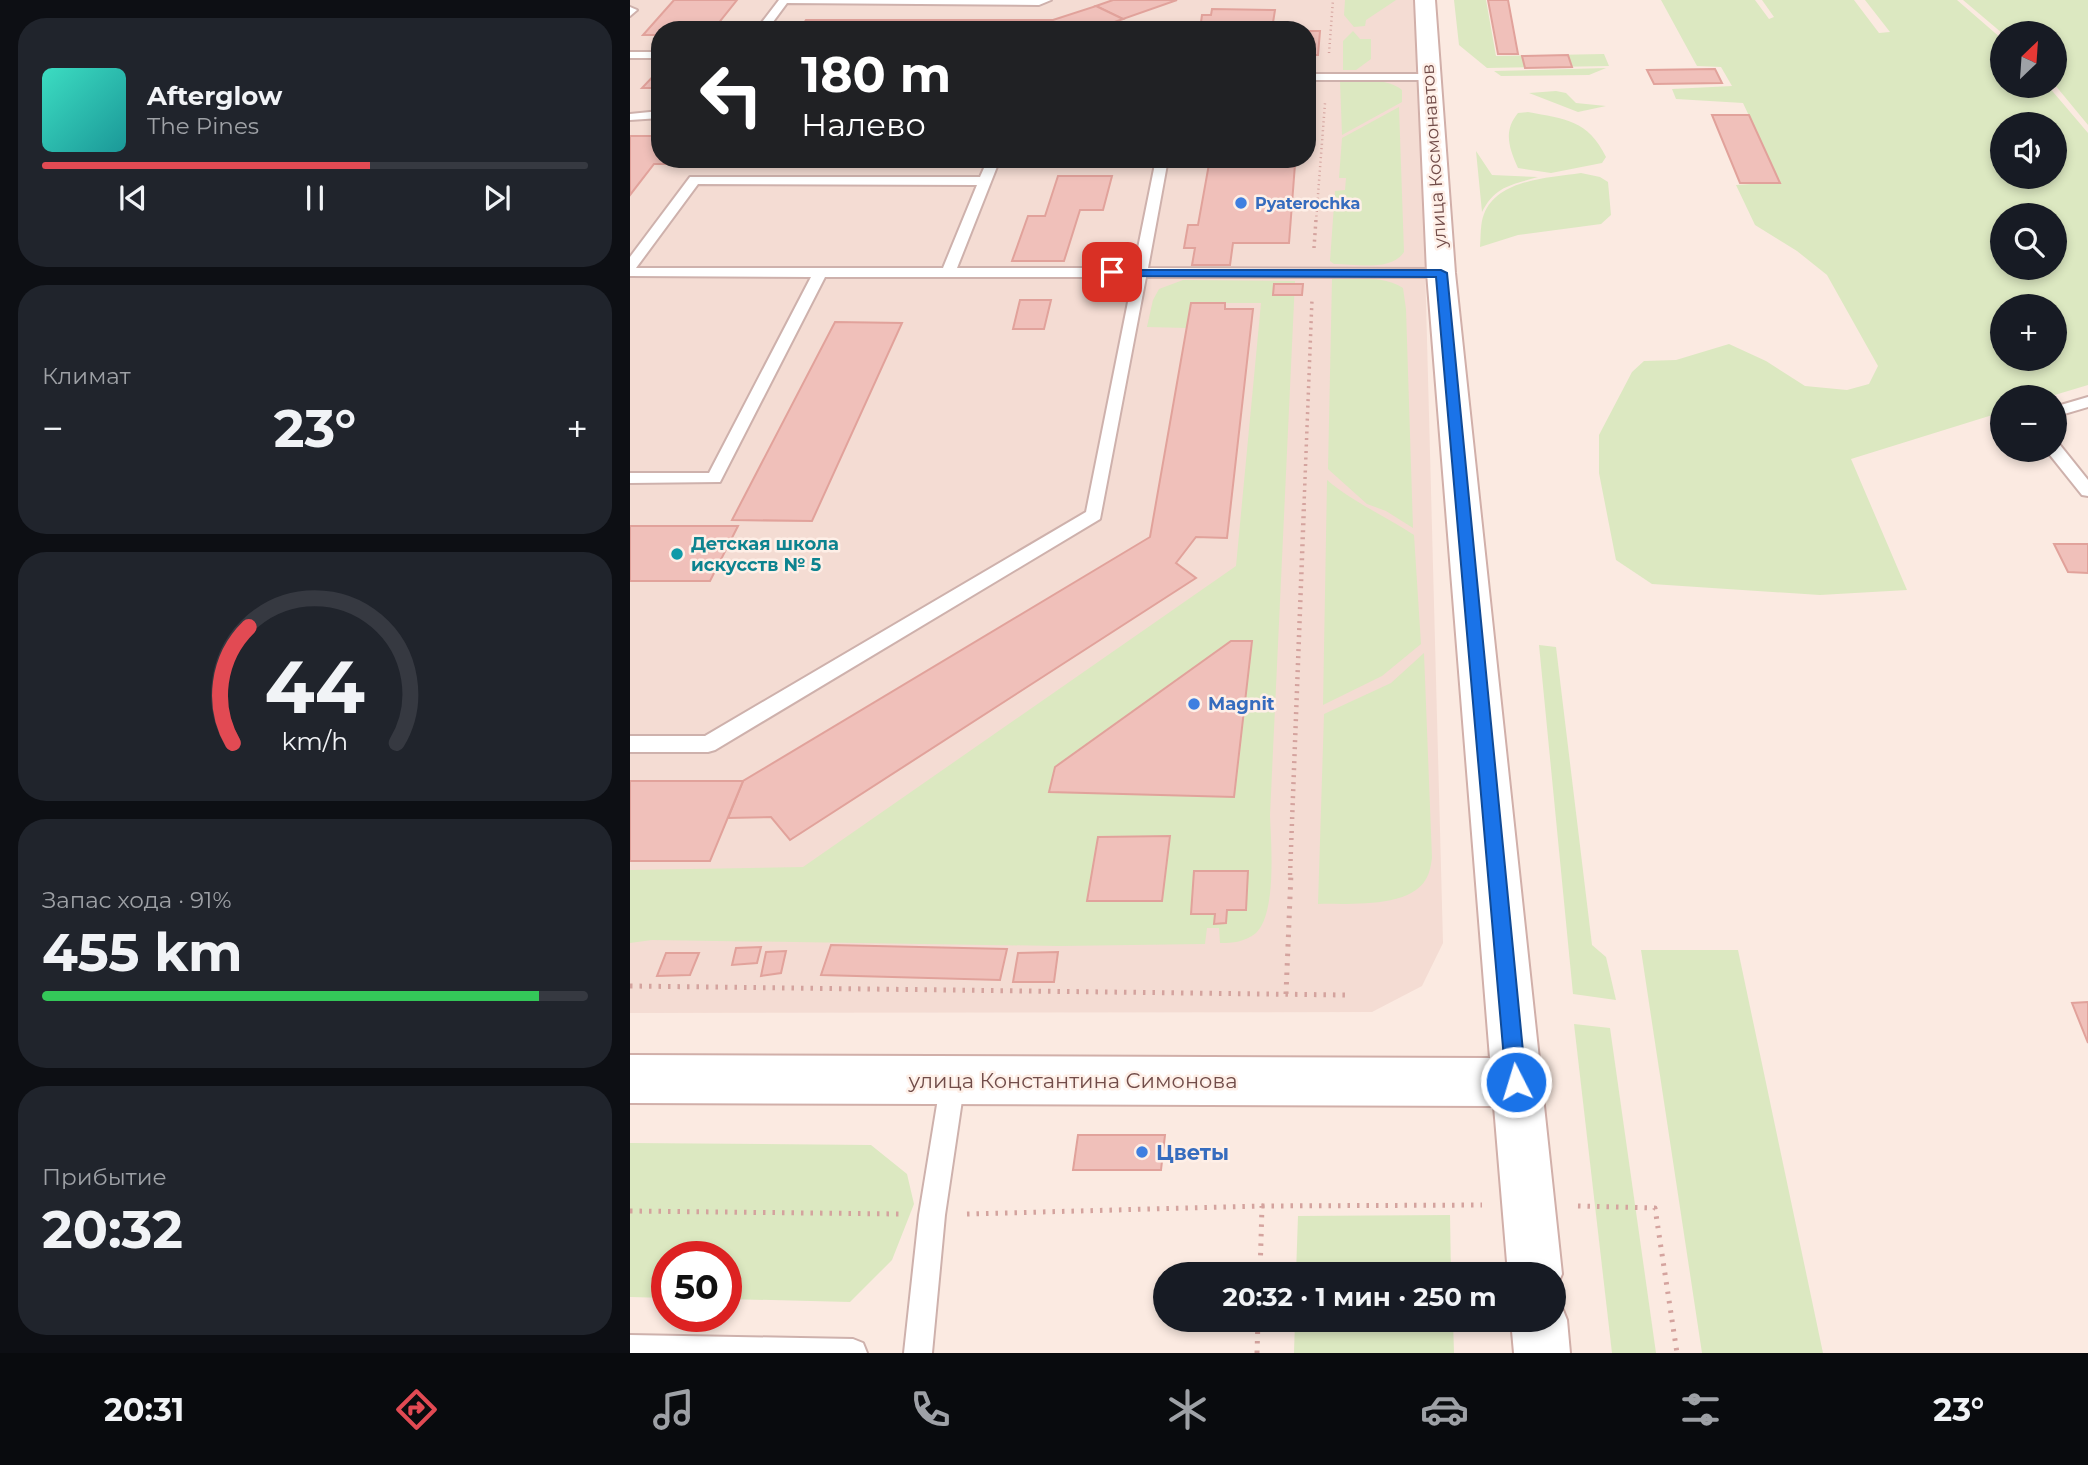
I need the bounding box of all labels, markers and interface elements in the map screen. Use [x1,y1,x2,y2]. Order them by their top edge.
north arrow [1990,21,2067,98]
map controls [1990,21,2067,462]
text: 180 m [801,45,951,104]
icon: left [686,49,777,140]
street label: улица Космонавтов [1417,63,1451,250]
text: Afterglow [147,80,282,112]
text: Налево [801,105,926,144]
text: The Pines [147,112,259,140]
button: sound [1990,112,2067,189]
icon: previous [114,179,152,217]
icon: pause [296,179,334,217]
icon: next [478,179,516,217]
place label: Pyaterochka [1255,194,1360,213]
marker: Pyaterochka [1233,195,1249,211]
button: search [1990,203,2067,280]
pin [1082,242,1142,302]
icon: arrive [1093,253,1131,291]
button: + [1990,294,2067,371]
text: Климат [42,362,131,390]
button: − [1990,385,2067,462]
text: 23° [274,397,356,460]
text: − [42,405,64,452]
text: + [566,405,588,452]
place label: Детская школа искусств № 5 [691,533,839,576]
marker: Детская школа искусств № 5 [669,546,685,562]
text: 44 [265,643,365,731]
place label: Magnit [1208,693,1275,715]
marker: Magnit [1186,696,1202,712]
text: km/h [282,725,348,755]
text: Запас хода · 91% [42,886,231,914]
text: 455 km [42,921,243,984]
position arrow [1479,1045,1553,1119]
street label: улица Константина Симонова [908,1068,1237,1093]
place label: Цветы [1156,1140,1229,1165]
marker: Цветы [1134,1144,1150,1160]
text: Прибытие [42,1163,167,1191]
text: 20:32 [42,1198,183,1261]
speed limit sign: 50 [651,1241,742,1332]
text: 20:32 · 1 мин · 250 m [1223,1281,1496,1313]
icon: directions [392,1385,441,1434]
icon: music [649,1385,698,1434]
icon: phone [906,1385,955,1434]
icon: climate [1163,1385,1212,1434]
icon: car [1420,1385,1469,1434]
icon: filters [1676,1385,1725,1434]
text: 20:31 [104,1390,184,1429]
text: 23° [1933,1390,1984,1429]

